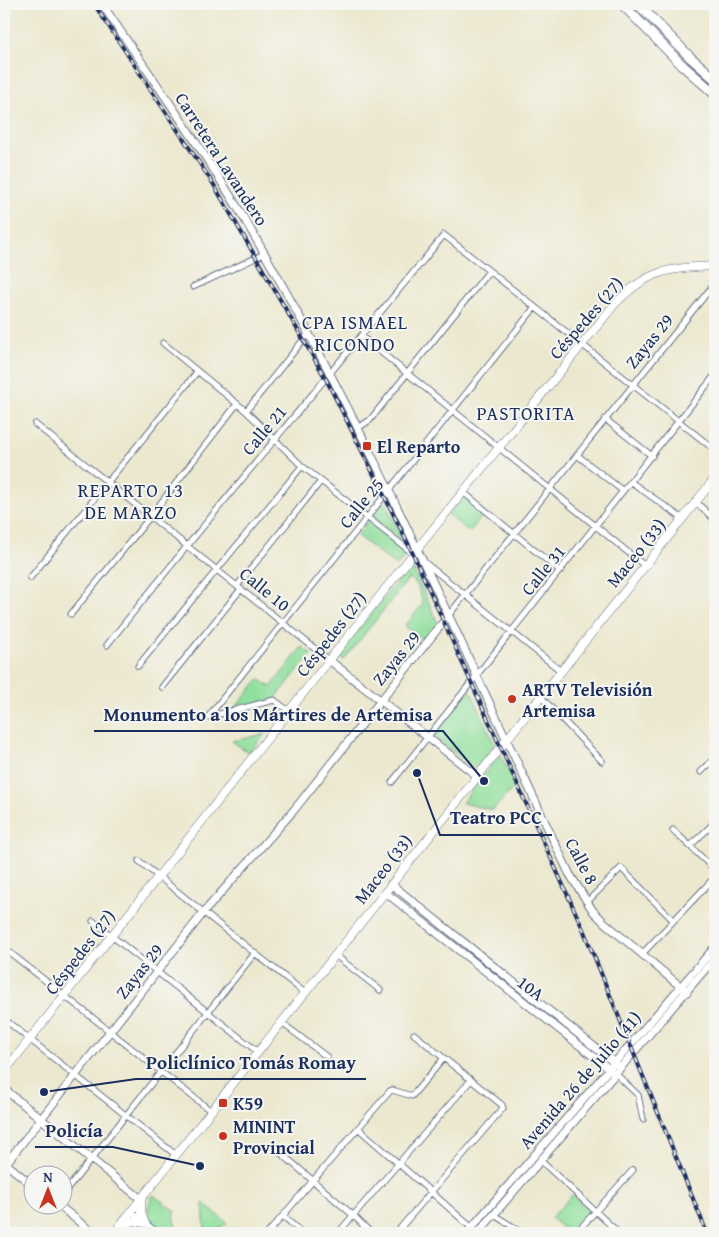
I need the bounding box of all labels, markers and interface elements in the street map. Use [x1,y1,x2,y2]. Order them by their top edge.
street label: Carretera Lavandero [169,87,275,231]
street label: Céspedes (27) [542,271,630,365]
district label: CPA ISMAEL RICONDO [302,308,408,358]
street label: Zayas 29 [618,308,680,374]
street label: Calle 21 [235,399,293,461]
district label: PASTORITA [477,399,575,427]
place label: El Reparto [377,433,461,460]
marker: El Reparto [361,440,373,452]
street label: Calle 25 [332,472,390,534]
district label: REPARTO 13 DE MARZO [78,476,184,526]
street label: Maceo (33) [600,513,672,593]
street label: Calle 31 [514,539,572,601]
street label: Calle 10 [234,560,296,618]
street label: Céspedes (27) [289,586,373,682]
street label: Zayas 29 [365,625,427,691]
place label: ARTV Televisión Artemisa [522,676,653,724]
marker: ARTV Televisión Artemisa [506,693,518,705]
callout: Monumento a los Mártires de Artemisa [94,697,443,731]
text: Monumento a los Mártires de Artemisa [103,700,433,728]
callout: Teatro PCC [440,801,552,835]
text: Teatro PCC [450,803,542,831]
street label: Maceo (33) [347,828,419,910]
street label: Calle 8 [558,833,606,889]
street label: Céspedes (27) [38,904,122,1000]
street label: Zayas 29 [109,938,169,1004]
street label: 10A [512,969,551,1007]
street label: Avenida 26 de Julio (41) [512,1005,648,1155]
callout: Policlínico Tomás Romay [136,1045,366,1079]
text: Policlínico Tomás Romay [146,1048,356,1076]
place label: K59 [233,1090,263,1117]
marker: K59 [217,1097,229,1109]
callout: Policía [35,1113,113,1147]
place label: MININT Provincial [233,1113,315,1161]
text: Policía [45,1116,103,1144]
marker: MININT Provincial [217,1130,229,1142]
north arrow [22,1164,72,1214]
text: N [43,1167,53,1187]

